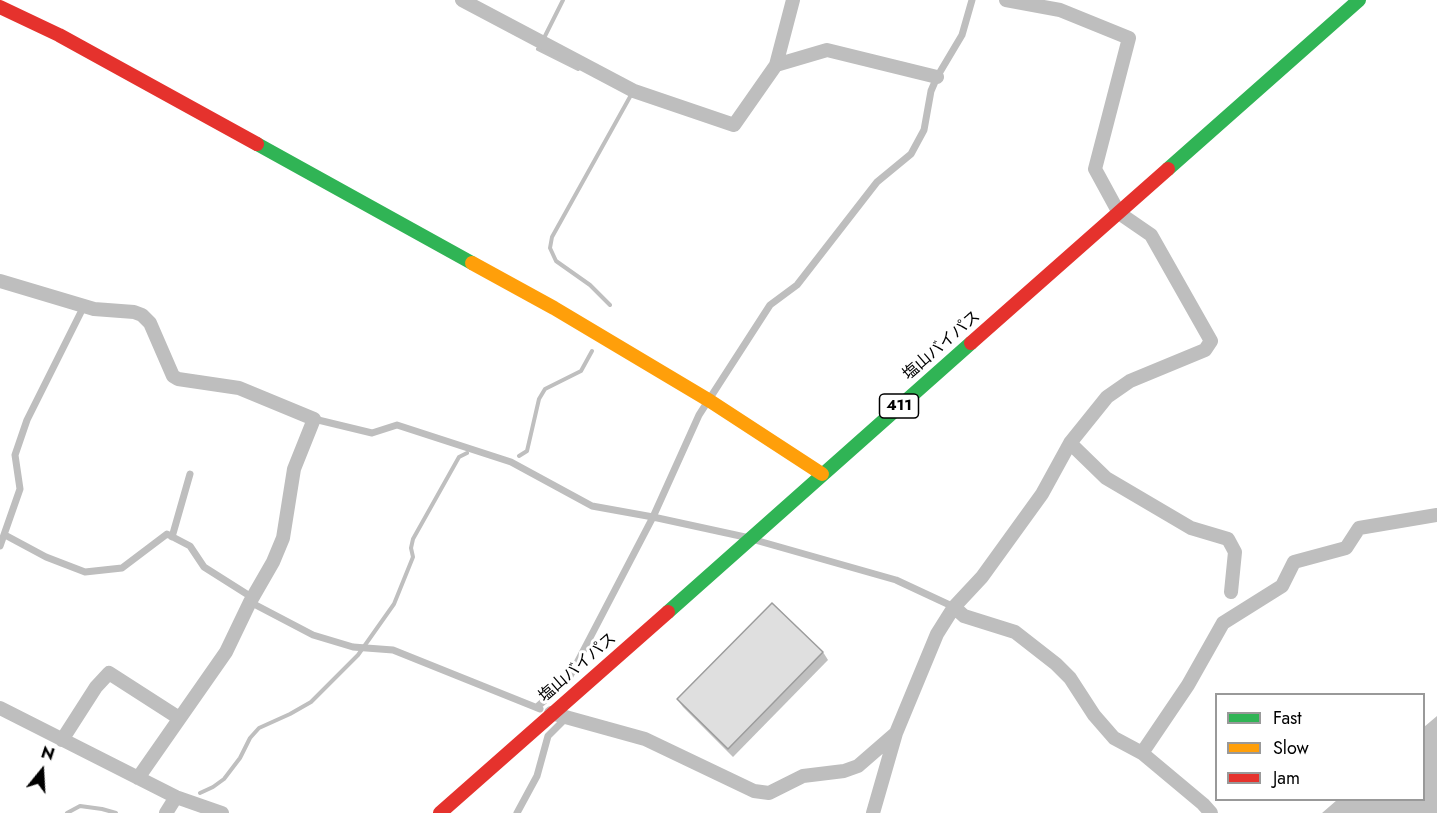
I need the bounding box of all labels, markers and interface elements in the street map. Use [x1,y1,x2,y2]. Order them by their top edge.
street label: 塩山バイパス [899,307,985,385]
road number: 411 [880,394,918,418]
street label: 塩山バイパス [535,629,621,707]
legend [1215,693,1425,801]
text: Fast [1273,705,1302,731]
text: Slow [1273,735,1309,761]
north arrow [12,741,72,801]
text: N [38,741,57,766]
text: Jam [1273,765,1300,791]

